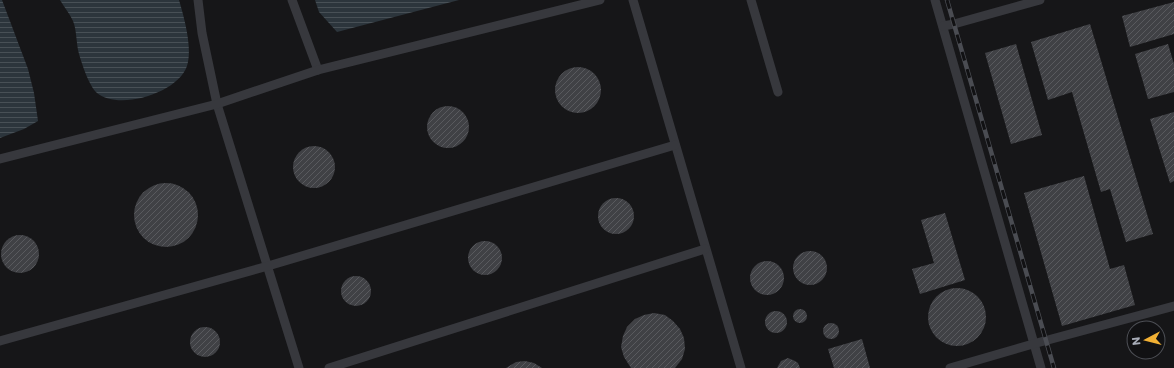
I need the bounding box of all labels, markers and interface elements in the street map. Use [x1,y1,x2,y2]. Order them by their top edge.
north arrow [1126,320,1166,360]
text: N [1128,336,1145,346]

